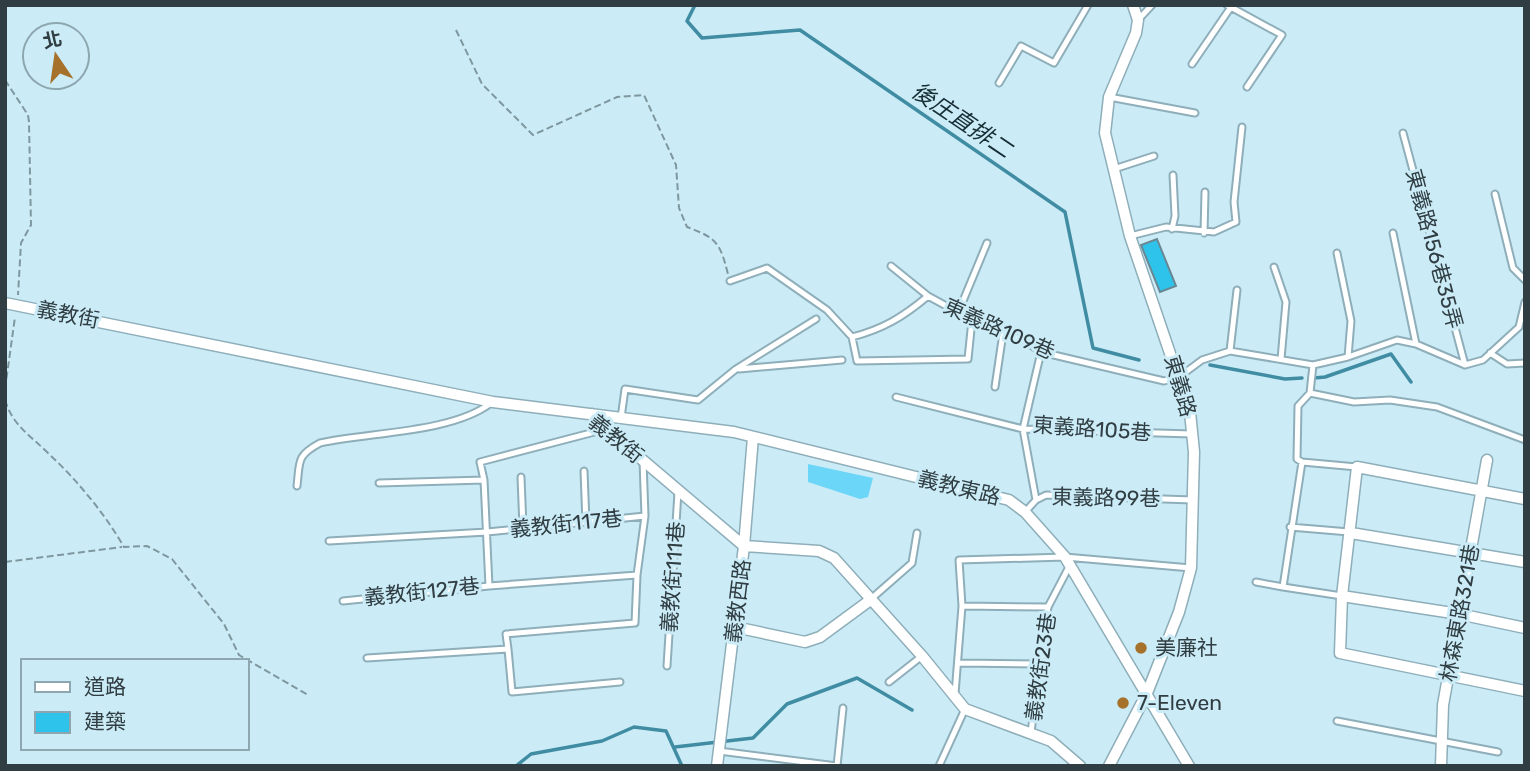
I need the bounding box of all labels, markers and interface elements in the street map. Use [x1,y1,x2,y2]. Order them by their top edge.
north arrow [21,21,91,91]
text: 北 [40,27,64,53]
water label: 後庄直排二 [907,76,1018,164]
street label: 東義路156巷35弄 [1401,166,1468,331]
street label: 東義路109巷 [940,293,1059,364]
street label: 義教街 [35,296,101,333]
street label: 東義路 [1160,352,1201,420]
street label: 義教街 [584,409,649,468]
street label: 東義路105巷 [1032,412,1152,445]
street label: 義教東路 [915,465,1003,510]
street label: 東義路99巷 [1051,484,1161,511]
street label: 義教街117巷 [509,505,623,542]
street label: 義教街111巷 [656,521,689,633]
street label: 林森東路321巷 [1435,542,1484,683]
street label: 義教西路 [720,558,755,644]
street label: 義教街127巷 [363,573,481,610]
street label: 義教街23巷 [1021,611,1060,723]
place label: 美廉社 [1155,635,1218,660]
marker: 美廉社 [1133,640,1149,656]
legend [21,659,248,750]
text: 道路 [84,674,126,699]
place label: 7-Eleven [1137,690,1222,715]
marker: 7-Eleven [1115,695,1131,711]
text: 建築 [84,709,126,734]

